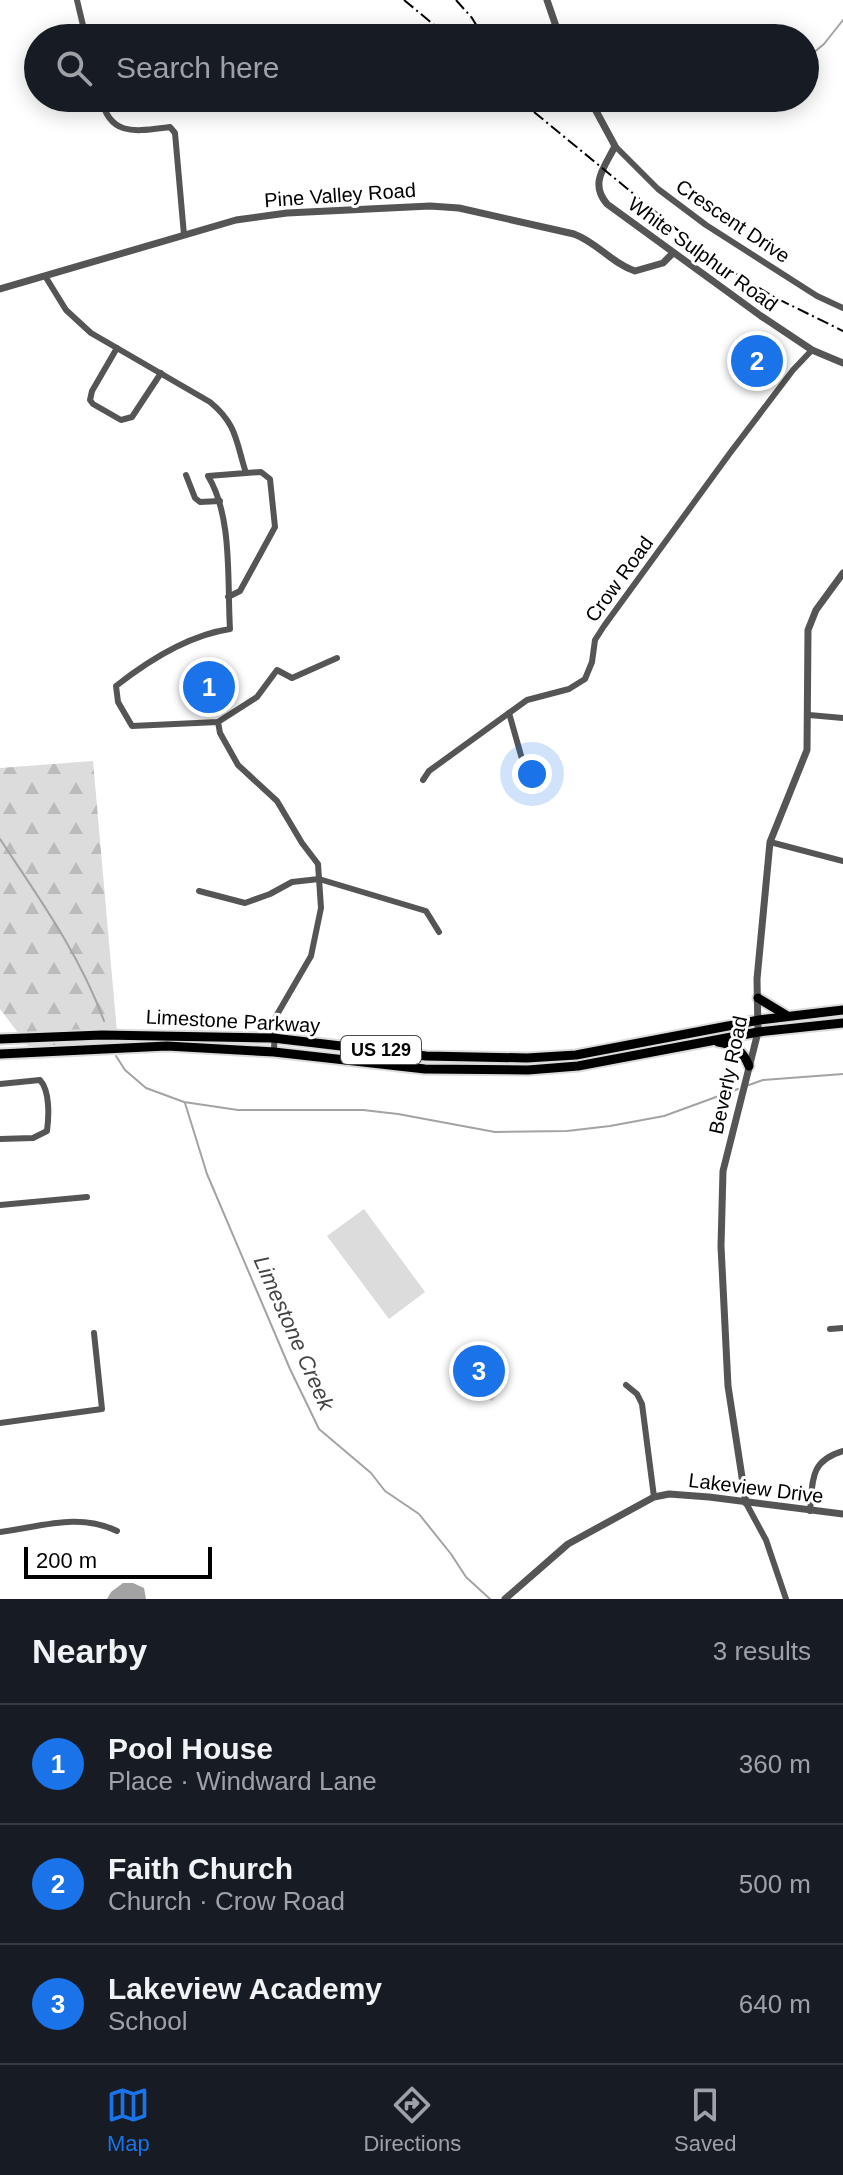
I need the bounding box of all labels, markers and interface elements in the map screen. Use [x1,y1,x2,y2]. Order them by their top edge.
search box [24,24,819,112]
icon: search [52,46,96,90]
text: Search here [116,51,279,84]
street label: Crescent Drive [672,175,794,267]
street label: Pine Valley Road [263,179,417,211]
street label: White Sulphur Road [624,192,782,316]
pin: 2 [731,331,783,391]
street label: Crow Road [581,532,657,626]
pin: 1 [183,657,235,717]
your location [512,754,552,794]
street label: Limestone Parkway [145,1005,321,1037]
street label: Beverly Road [705,1014,751,1136]
road number: US 129 [341,1036,421,1064]
water label: Limestone Creek [249,1252,340,1415]
pin: 3 [453,1341,505,1401]
street label: Lakeview Drive [687,1469,825,1507]
scale bar [24,1543,212,1579]
text: 200 m [36,1548,97,1573]
text: Nearby [32,1632,147,1670]
text: 3 results [713,1636,811,1666]
text: Pool House [108,1732,273,1765]
text: 1 [51,1749,65,1779]
text: 360 m [739,1749,811,1779]
text: Place · Windward Lane [108,1766,377,1796]
text: Faith Church [108,1852,293,1885]
text: 2 [51,1869,65,1899]
text: 500 m [739,1869,811,1899]
text: Church · Crow Road [108,1886,345,1916]
text: Lakeview Academy [108,1972,382,2005]
text: 3 [51,1989,65,2019]
text: 640 m [739,1989,811,2019]
text: School [108,2006,188,2036]
tab: Map [106,2083,150,2157]
tab: Directions [363,2083,461,2157]
tab: Saved [674,2083,737,2157]

